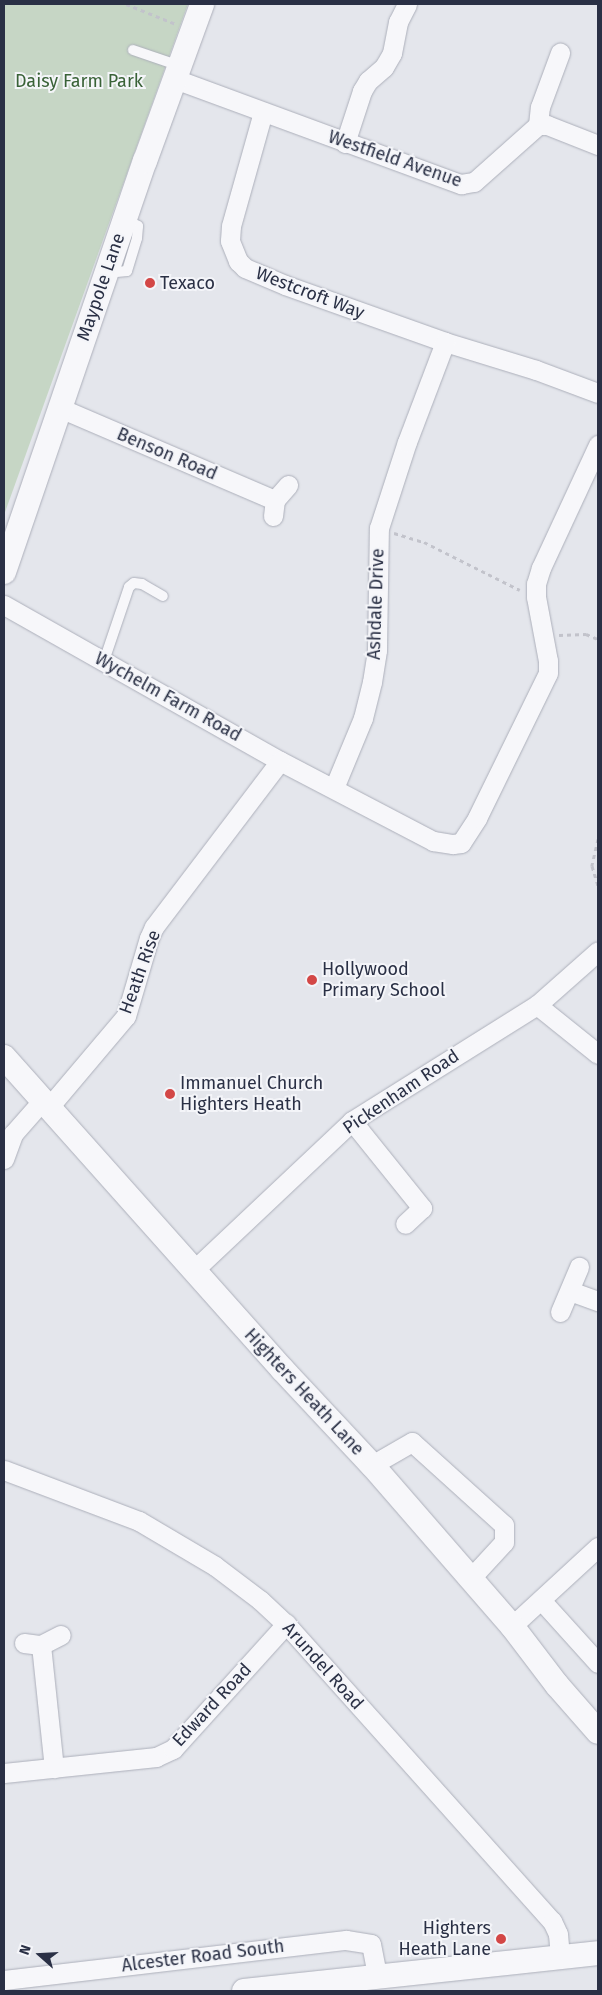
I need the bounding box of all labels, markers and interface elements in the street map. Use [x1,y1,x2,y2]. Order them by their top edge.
park label: Daisy Farm Park [15,70,143,92]
street label: Westfield Avenue [325,126,465,192]
street label: Maypole Lane [73,230,129,344]
street label: Westcroft Way [253,262,367,324]
place label: Texaco [160,272,215,294]
marker: Texaco [144,277,156,289]
street label: Benson Road [114,423,220,485]
street label: Ashdale Drive [363,548,389,660]
street label: Wychelm Farm Road [91,648,245,746]
street label: Heath Rise [115,927,165,1017]
place label: Hollywood Primary School [322,959,445,1002]
marker: Hollywood Primary School [306,974,318,986]
street label: Pickenham Road [339,1045,463,1139]
place label: Immanuel Church Highters Heath [180,1073,323,1116]
marker: Immanuel Church Highters Heath [164,1088,176,1100]
street label: Highters Heath Lane [240,1324,368,1460]
street label: Arundel Road [278,1618,368,1714]
street label: Edward Road [168,1659,256,1751]
place label: Highters Heath Lane [399,1918,491,1960]
north arrow [15,1930,65,1980]
marker: Highters Heath Lane [495,1933,507,1945]
street label: Alcester Road South [120,1935,286,1977]
text: N [16,1943,35,1957]

